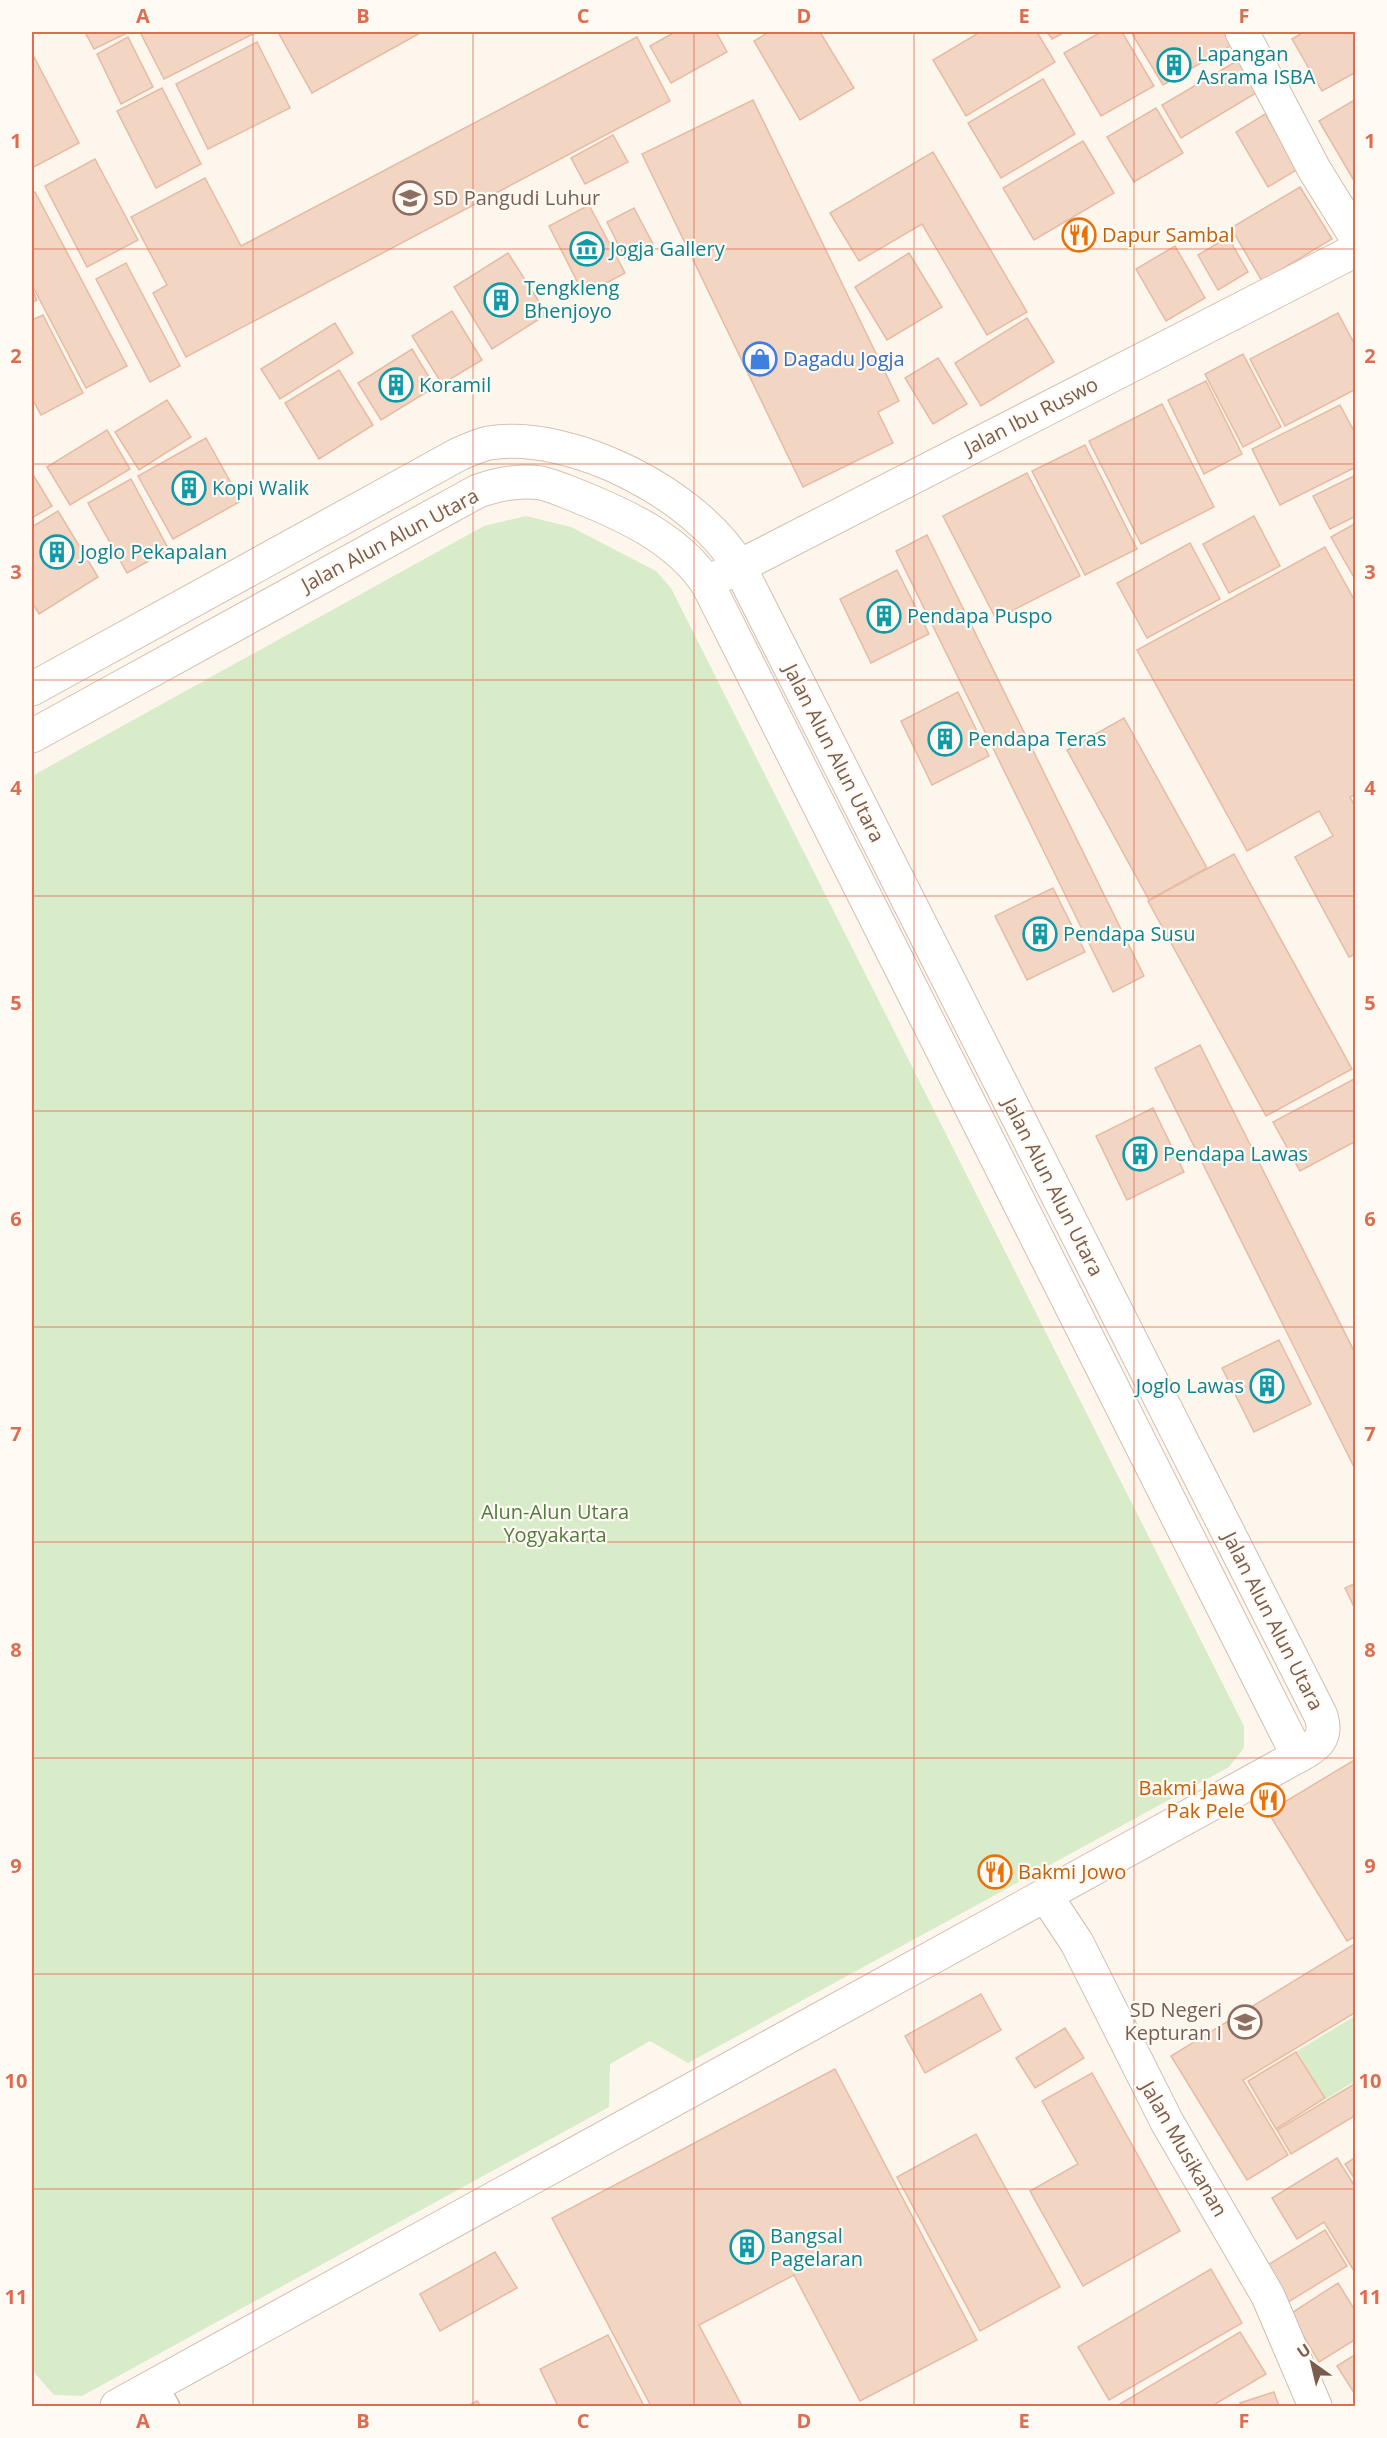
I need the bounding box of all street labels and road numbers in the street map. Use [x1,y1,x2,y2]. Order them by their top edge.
street label: Jalan Ibu Ruswo [957,370,1102,462]
street label: Jalan Alun Alun Utara [295,481,483,599]
street label: Jalan Alun Alun Utara [777,657,891,847]
street label: Jalan Alun Alun Utara [996,1091,1110,1281]
street label: Jalan Alun Alun Utara [1216,1525,1330,1715]
street label: Jalan Musikanan [1134,2074,1234,2221]

